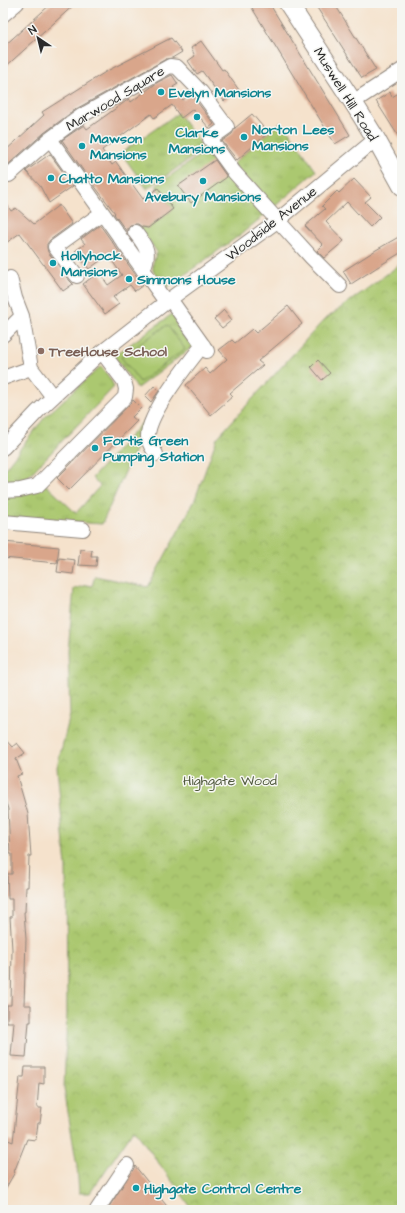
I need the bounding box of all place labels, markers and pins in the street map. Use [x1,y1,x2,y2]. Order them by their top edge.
place label: Evelyn Mansions [169,83,271,103]
marker: Evelyn Mansions [156,87,166,97]
marker: Clarke Mansions [192,112,202,122]
place label: Norton Lees Mansions [252,120,334,156]
place label: Clarke Mansions [169,123,225,159]
place label: Mawson Mansions [90,129,147,165]
marker: Norton Lees Mansions [239,132,249,142]
marker: Mawson Mansions [77,141,87,151]
place label: Chatto Mansions [59,169,165,189]
marker: Chatto Mansions [46,173,56,183]
marker: Avebury Mansions [198,176,208,186]
place label: Avebury Mansions [145,187,261,207]
place label: Hollyhock Mansions [61,246,122,282]
marker: Hollyhock Mansions [48,258,58,268]
place label: Simmons House [136,270,236,290]
marker: Simmons House [124,274,134,284]
place label: TreeHouse School [48,342,168,362]
marker: TreeHouse School [36,346,46,356]
place label: Fortis Green Pumping Station [103,431,204,468]
marker: Fortis Green Pumping Station [90,443,100,453]
place label: Highgate Control Centre [144,1179,302,1200]
marker: Highgate Control Centre [131,1183,141,1193]

